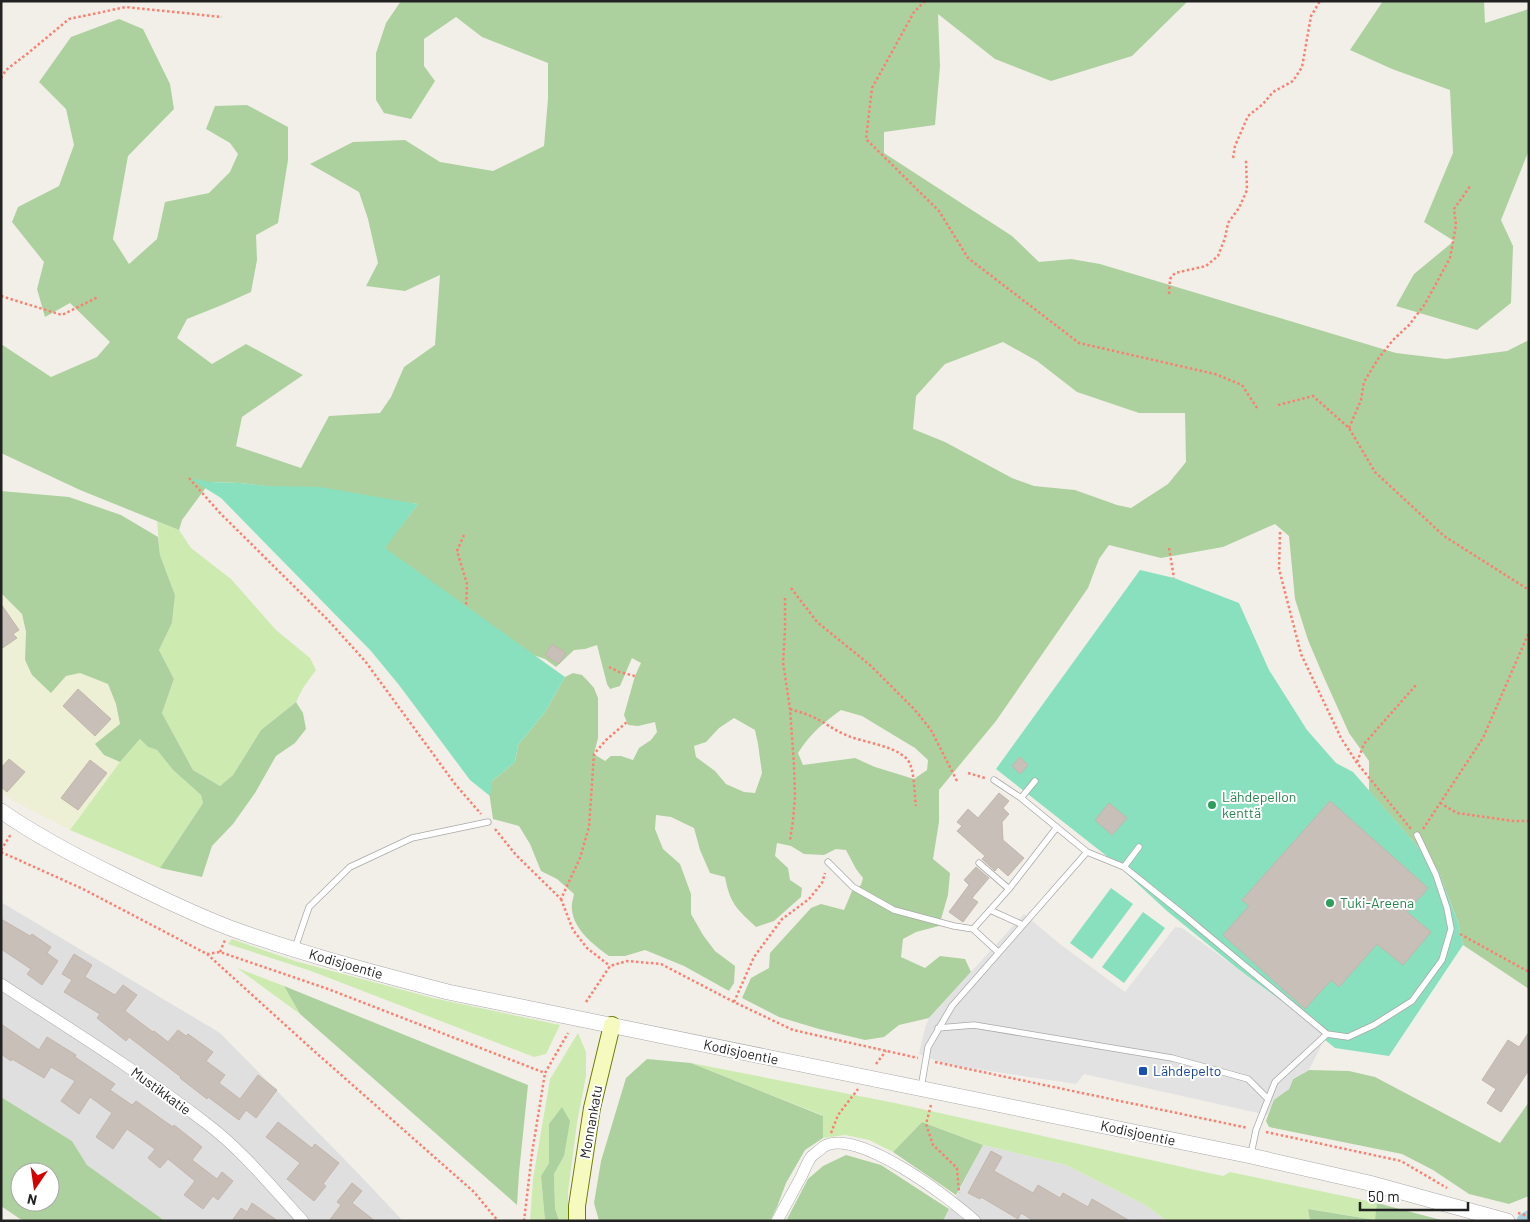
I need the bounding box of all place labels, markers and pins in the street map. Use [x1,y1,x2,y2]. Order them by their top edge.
place label: Lähdepellon kenttä [1222,788,1296,821]
marker: Lähdepellon kenttä [1206,799,1218,811]
place label: Tuki-Areena [1340,894,1414,911]
marker: Tuki-Areena [1324,897,1336,909]
place label: Lähdepelto [1153,1062,1221,1079]
marker: Lähdepelto [1137,1065,1149,1077]

